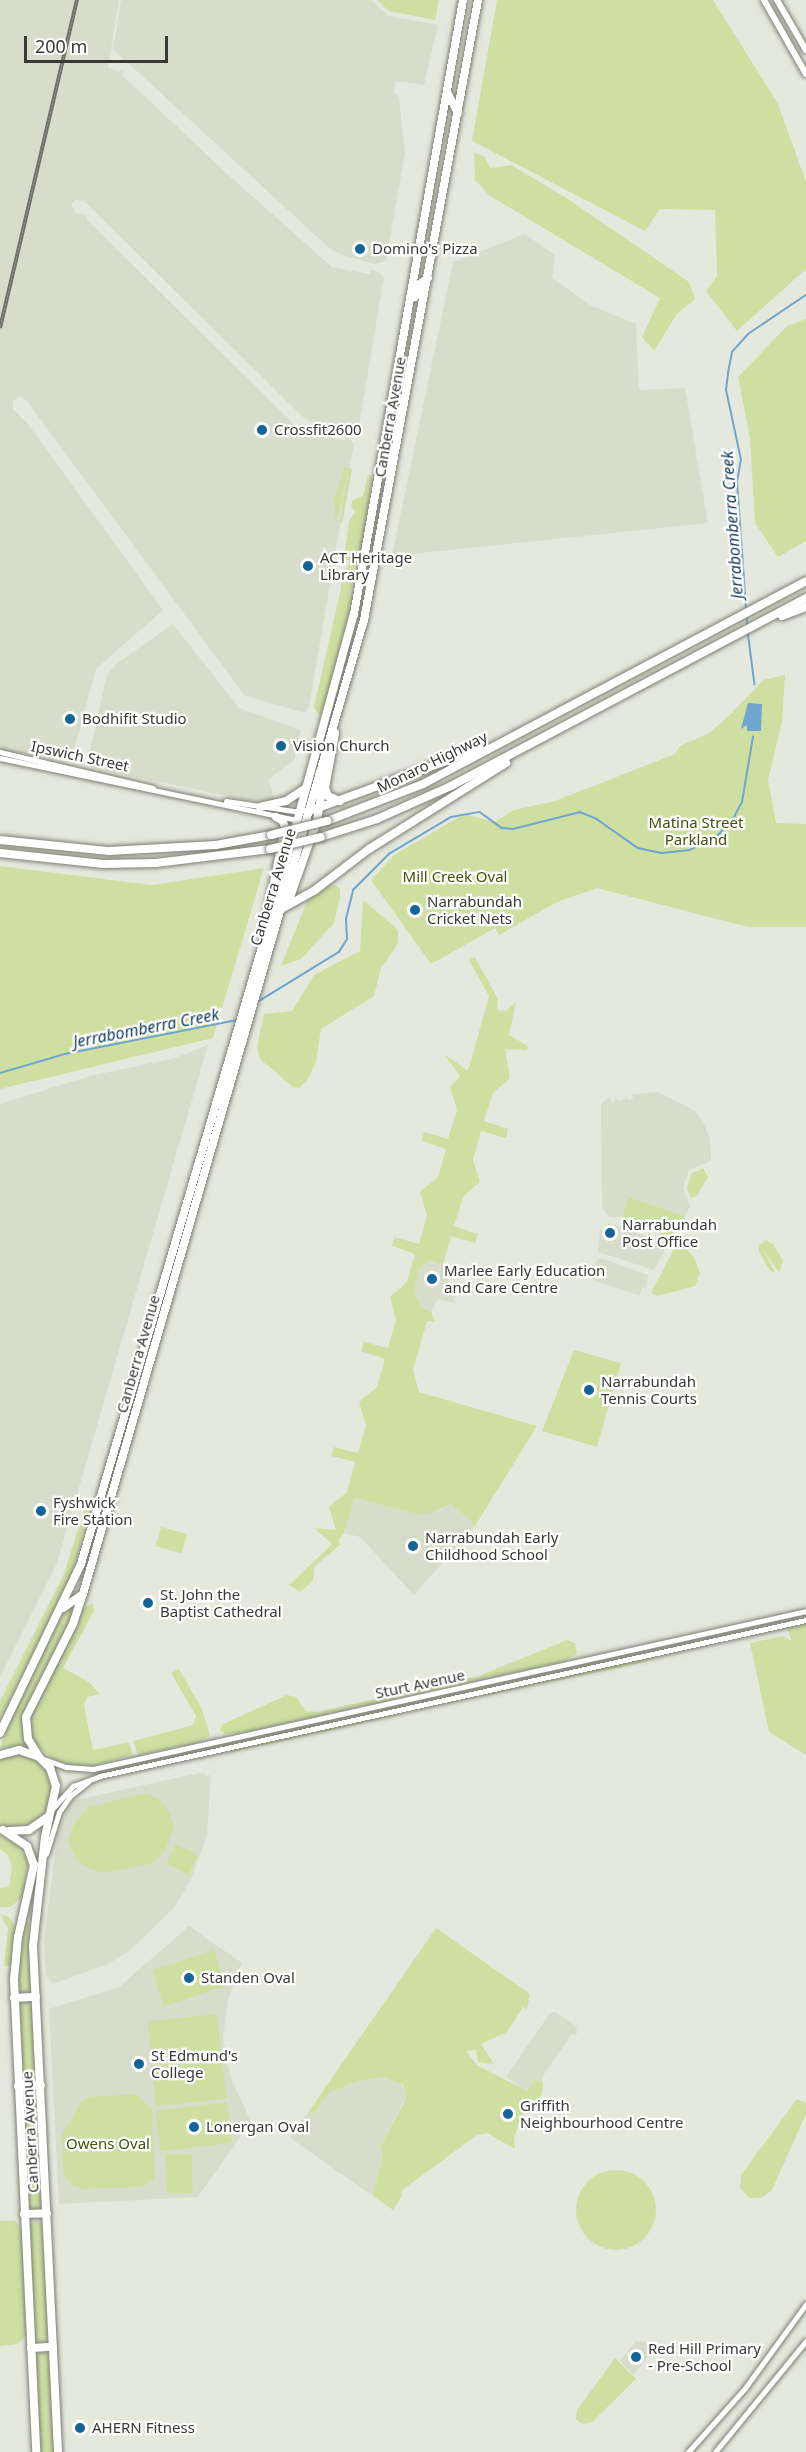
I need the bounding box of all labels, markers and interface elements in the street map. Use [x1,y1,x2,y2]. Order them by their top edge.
scale bar [27,24,171,62]
text: 200 m [35,34,87,58]
place label: Domino's Pizza [372,240,478,258]
marker: Domino's Pizza [353,242,367,256]
street label: Canberra Avenue [371,355,409,479]
place label: Crossfit2600 [274,421,362,439]
marker: Crossfit2600 [255,423,269,437]
water label: Jerrabomberra Creek [717,450,747,600]
place label: ACT Heritage Library [320,548,412,583]
marker: ACT Heritage Library [301,559,315,573]
place label: Bodhifit Studio [82,710,187,728]
marker: Bodhifit Studio [63,712,77,726]
street label: Monaro Highway [374,727,490,797]
street label: Ipswich Street [30,737,130,775]
place label: Vision Church [293,737,390,755]
marker: Vision Church [274,739,288,753]
park label: Matina Street Parkland [649,813,743,848]
street label: Canberra Avenue [247,826,299,948]
park label: Mill Creek Oval [403,868,507,886]
place label: Narrabundah Cricket Nets [427,892,522,927]
marker: Narrabundah Cricket Nets [408,903,422,917]
water label: Jerrabomberra Creek [71,1004,221,1052]
place label: Narrabundah Post Office [622,1215,717,1250]
marker: Narrabundah Post Office [603,1226,617,1240]
place label: Marlee Early Education and Care Centre [444,1261,605,1296]
marker: Marlee Early Education and Care Centre [425,1272,439,1286]
street label: Canberra Avenue [113,1293,163,1415]
place label: Narrabundah Tennis Courts [601,1372,697,1407]
marker: Narrabundah Tennis Courts [582,1383,596,1397]
place label: Fyshwick Fire Station [53,1493,133,1528]
marker: Fyshwick Fire Station [34,1504,48,1518]
place label: Narrabundah Early Childhood School [425,1528,558,1563]
marker: Narrabundah Early Childhood School [406,1539,420,1553]
place label: St. John the Baptist Cathedral [160,1585,282,1620]
marker: St. John the Baptist Cathedral [141,1596,155,1610]
street label: Sturt Avenue [374,1666,466,1702]
place label: Standen Oval [201,1969,295,1987]
marker: Standen Oval [182,1971,196,1985]
place label: St Edmund's College [151,2046,238,2081]
marker: St Edmund's College [132,2057,146,2071]
street label: Canberra Avenue [18,2071,42,2193]
place label: Griffith Neighbourhood Centre [520,2096,684,2131]
marker: Griffith Neighbourhood Centre [501,2107,515,2121]
place label: Lonergan Oval [206,2118,309,2136]
marker: Lonergan Oval [187,2120,201,2134]
park label: Owens Oval [66,2135,150,2153]
place label: Red Hill Primary - Pre-School [648,2339,761,2374]
marker: Red Hill Primary - Pre-School [629,2350,643,2364]
place label: AHERN Fitness [92,2419,195,2437]
marker: AHERN Fitness [73,2421,87,2435]

